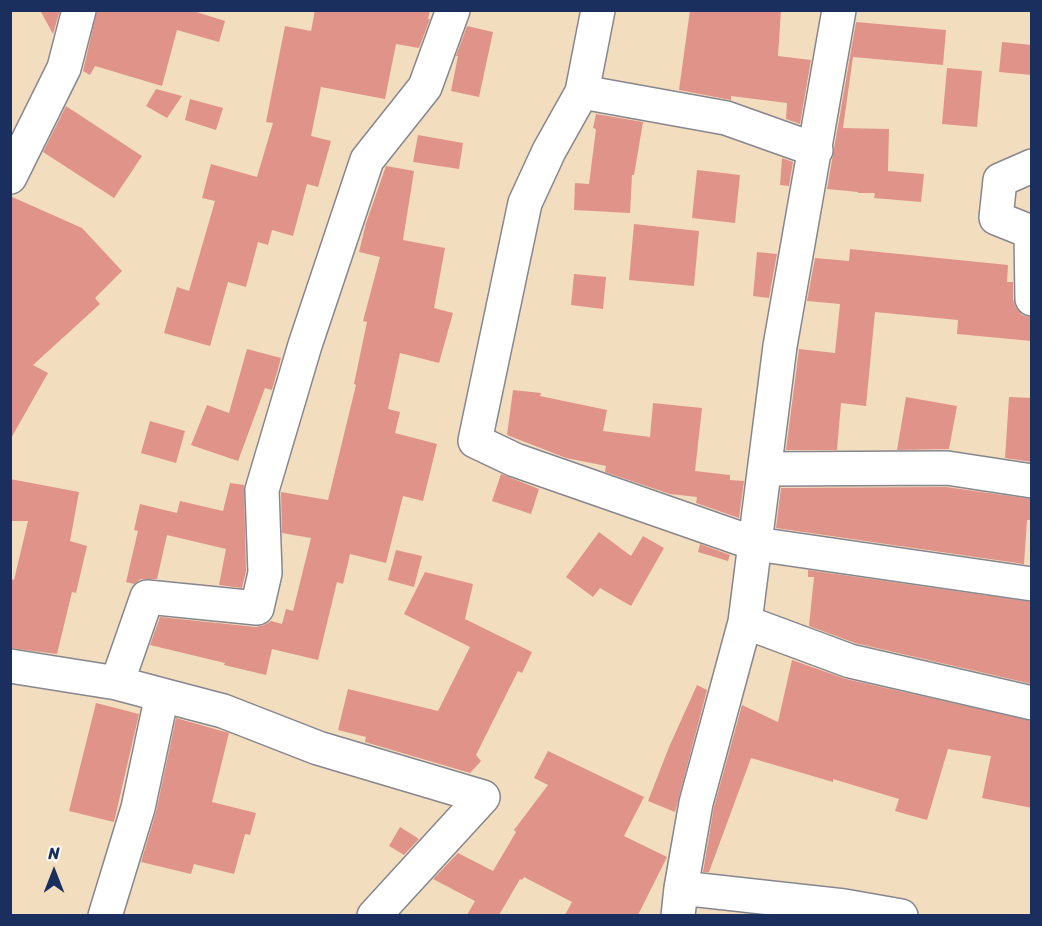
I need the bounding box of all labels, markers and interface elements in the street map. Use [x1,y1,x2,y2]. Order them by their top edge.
text: N [48,839,60,868]
north arrow [24,842,84,902]

